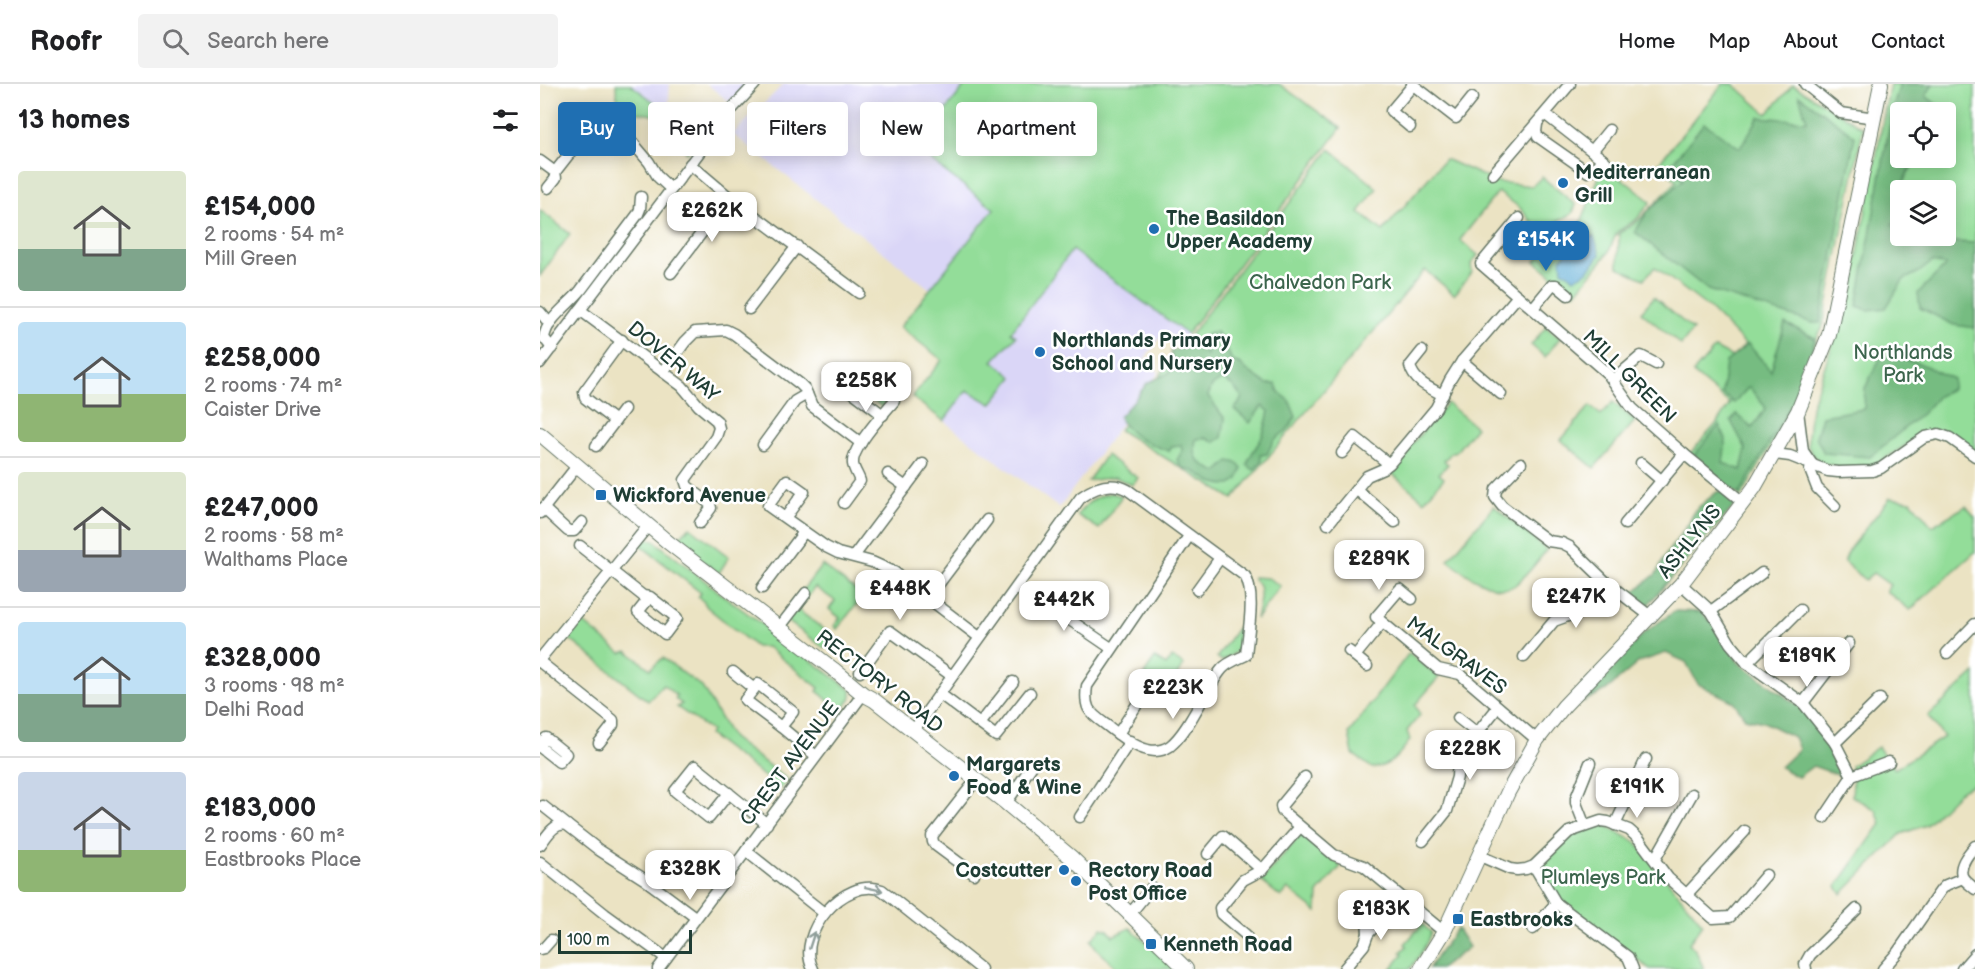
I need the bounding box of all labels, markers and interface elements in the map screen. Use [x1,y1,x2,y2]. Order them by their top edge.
search box [138,14,558,68]
text: Roofr [30,25,102,58]
icon: search [159,25,192,58]
text: Search here [207,28,329,55]
text: Home [1618,29,1675,54]
text: Map [1708,29,1750,54]
text: About [1783,29,1838,54]
text: Contact [1871,29,1945,54]
chip: Buy [558,102,636,156]
chip: Rent [648,102,735,156]
chip: Filters [747,102,848,156]
chip: New [860,102,944,156]
chip: Apartment [956,102,1097,156]
map controls [1890,102,1956,246]
button: locate [1890,102,1956,168]
icon: filters [489,104,522,137]
text: 13 homes [18,105,130,136]
place label: Mediterranean Grill [1575,161,1710,208]
marker: Mediterranean Grill [1556,176,1570,190]
button: layers [1890,180,1956,246]
text: £154,000 [204,192,316,223]
pin: £262K [670,192,754,243]
icon: home [66,195,138,267]
text: £262K [681,199,743,223]
place label: The Basildon Upper Academy [1166,207,1313,254]
pin: £154K [1504,221,1588,272]
marker: The Basildon Upper Academy [1147,222,1161,236]
text: 2 rooms · 54 m² [204,223,344,247]
text: £154K [1517,228,1575,252]
text: Mill Green [204,247,297,271]
park label: Chalvedon Park [1249,271,1391,295]
street label: DOVER WAY [623,316,724,407]
street label: MILL GREEN [1578,325,1681,428]
place label: Northlands Primary School and Nursery [1052,329,1233,376]
park label: Northlands Park [1853,341,1953,388]
text: £258,000 [204,343,321,374]
marker: Northlands Primary School and Nursery [1033,345,1047,359]
icon: home [66,346,138,418]
pin: £258K [824,362,908,413]
text: £258K [835,369,897,393]
text: 2 rooms · 74 m² [204,374,342,398]
text: Caister Drive [204,398,321,422]
place label: Wickford Avenue [613,484,766,508]
marker: Wickford Avenue [594,488,608,502]
text: £247,000 [204,493,319,524]
icon: home [66,496,138,568]
street label: ASHLYNS [1653,500,1727,583]
text: 2 rooms · 58 m² [204,524,344,548]
pin: £289K [1337,540,1421,591]
text: £289K [1348,547,1410,571]
text: Walthams Place [204,548,348,572]
pin: £448K [858,570,942,621]
text: £448K [869,577,931,601]
pin: £247K [1534,578,1618,629]
pin: £442K [1022,581,1106,632]
text: £247K [1546,585,1606,609]
text: £442K [1033,588,1095,612]
street label: MALGRAVES [1402,611,1511,700]
street label: RECTORY ROAD [811,625,948,739]
pin: £189K [1765,637,1849,688]
text: £328,000 [204,643,321,674]
text: £189K [1778,644,1836,668]
icon: home [66,646,138,718]
pin: £223K [1131,669,1215,720]
text: 3 rooms · 98 m² [204,674,345,698]
text: £223K [1142,676,1204,700]
street label: CREST AVENUE [735,697,844,831]
text: Delhi Road [204,698,304,722]
pin: £228K [1428,730,1512,781]
text: £228K [1439,737,1501,761]
place label: Margarets Food & Wine [966,753,1081,800]
pin: £191K [1595,768,1679,819]
marker: Margarets Food & Wine [947,769,961,783]
text: £191K [1610,775,1664,799]
text: £183,000 [204,793,316,824]
icon: home [66,796,138,868]
text: 2 rooms · 60 m² [204,824,345,848]
text: Eastbrooks Place [204,848,361,872]
pin: £328K [648,850,732,901]
text: £328K [659,857,721,881]
place label: Costcutter [955,859,1053,883]
place label: Rectory Road Post Office [1088,859,1213,906]
marker: Costcutter [1057,863,1071,877]
park label: Plumleys Park [1541,866,1666,890]
marker: Rectory Road Post Office [1069,874,1083,888]
one-way arrow [864,884,883,895]
pin: £183K [1339,890,1423,941]
text: £183K [1352,897,1410,921]
place label: Eastbrooks [1470,908,1573,932]
marker: Eastbrooks [1451,912,1465,926]
scale bar [558,927,692,954]
text: 100 m [567,931,610,950]
one-way arrow [807,931,818,950]
place label: Kenneth Road [1163,933,1292,957]
marker: Kenneth Road [1144,937,1158,951]

